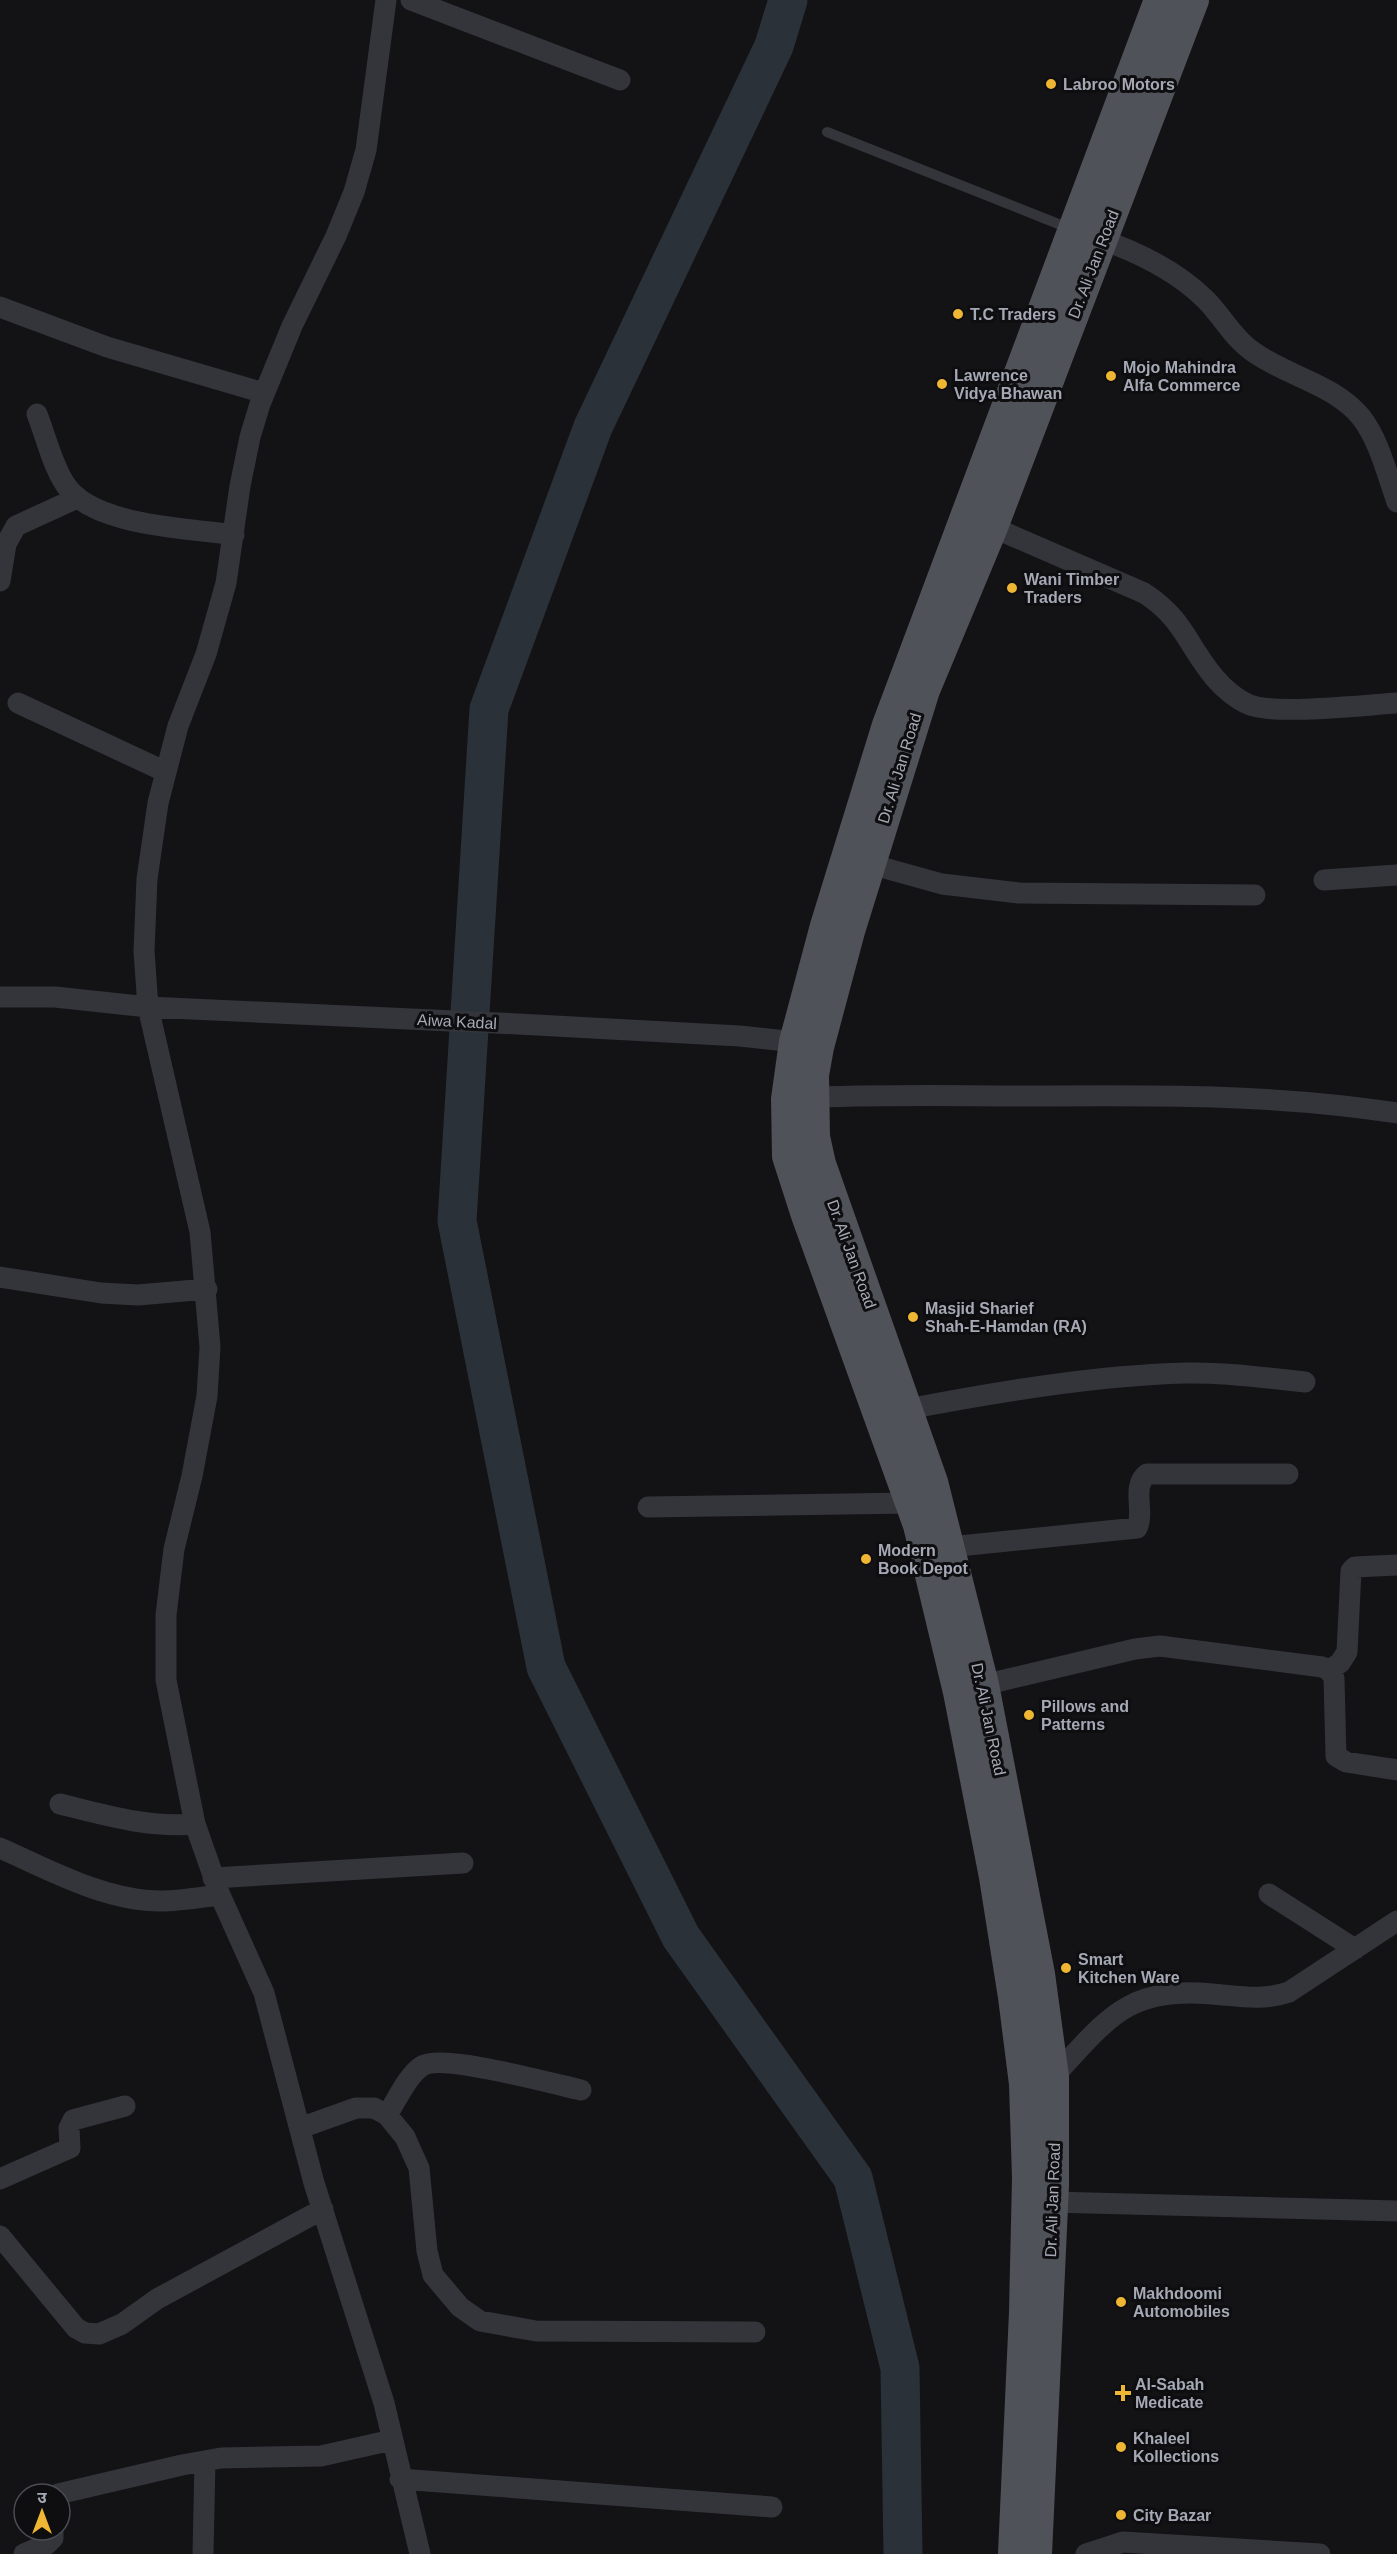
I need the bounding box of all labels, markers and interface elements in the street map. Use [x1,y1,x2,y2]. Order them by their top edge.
place label: Labroo Motors [1063,76,1175,93]
marker: Labroo Motors [1044,77,1058,91]
street label: Dr. Ali Jan Road [1065,208,1122,321]
place label: T.C Traders [970,306,1056,323]
marker: T.C Traders [951,307,965,321]
place label: Mojo Mahindra Alfa Commerce [1123,359,1240,394]
place label: Lawrence Vidya Bhawan [954,367,1062,402]
marker: Mojo Mahindra Alfa Commerce [1104,369,1118,383]
marker: Lawrence Vidya Bhawan [935,377,949,391]
place label: Wani Timber Traders [1024,571,1119,606]
marker: Wani Timber Traders [1005,581,1019,595]
street label: Dr. Ali Jan Road [875,711,924,825]
street label: Aiwa Kadal [417,1011,497,1032]
street label: Dr. Ali Jan Road [824,1197,879,1311]
place label: Masjid Sharief Shah-E-Hamdan (RA) [925,1300,1087,1335]
marker: Masjid Sharief Shah-E-Hamdan (RA) [906,1310,920,1324]
place label: Modern Book Depot [878,1542,968,1577]
marker: Modern Book Depot [859,1552,873,1566]
street label: Dr. Ali Jan Road [968,1661,1009,1777]
place label: Pillows and Patterns [1041,1698,1129,1733]
marker: Pillows and Patterns [1022,1708,1036,1722]
place label: Smart Kitchen Ware [1078,1951,1180,1986]
marker: Smart Kitchen Ware [1059,1961,1073,1975]
street label: Dr. Ali Jan Road [1042,2142,1063,2258]
place label: Makhdoomi Automobiles [1133,2285,1230,2320]
marker: Makhdoomi Automobiles [1114,2295,1128,2309]
place label: Al-Sabah Medicate [1135,2376,1204,2411]
marker: Al-Sabah Medicate [1116,2386,1130,2400]
place label: Khaleel Kollections [1133,2430,1219,2465]
marker: Khaleel Kollections [1114,2440,1128,2454]
north arrow [12,2482,72,2542]
text: उ [37,2489,47,2506]
place label: City Bazar [1133,2507,1211,2524]
marker: City Bazar [1114,2508,1128,2522]

